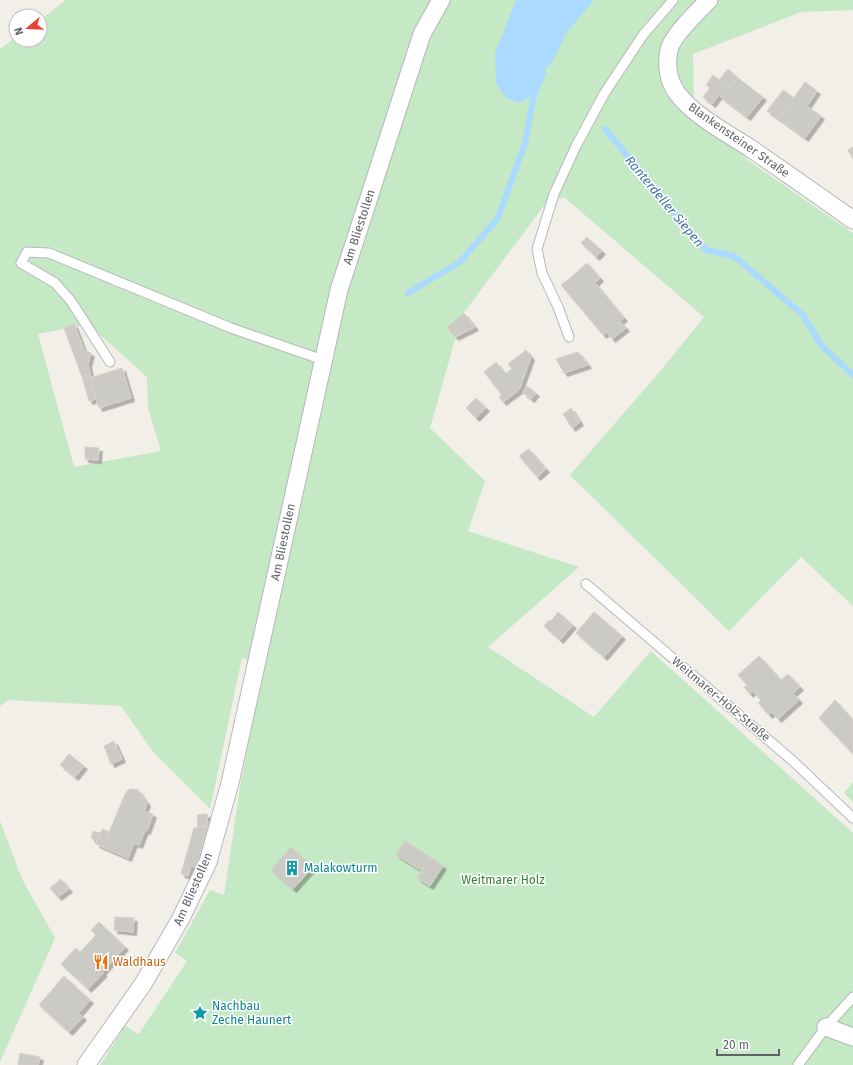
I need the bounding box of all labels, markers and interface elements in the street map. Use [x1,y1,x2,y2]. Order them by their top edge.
north arrow [8,8,48,48]
text: N [12,26,26,37]
street label: Blankensteiner Straße [686,100,792,180]
water label: Ranterdeller Siepen [622,153,707,250]
street label: Am Bliestollen [340,188,378,266]
street label: Am Bliestollen [268,502,298,582]
street label: Weitmarer-Holz-Straße [669,654,773,744]
street label: Am Bliestollen [171,850,215,928]
building icon: Malakowturm [283,859,301,877]
place label: Malakowturm [304,861,378,875]
park label: Weitmarer Holz [461,873,545,887]
restaurant icon: Waldhaus [92,953,110,971]
place label: Waldhaus [113,955,166,969]
place label: Nachbau Zeche Haunert [212,999,292,1027]
place icon: Nachbau Zeche Haunert [191,1004,209,1022]
scale bar [717,1031,779,1057]
text: 20 m [723,1038,749,1052]

